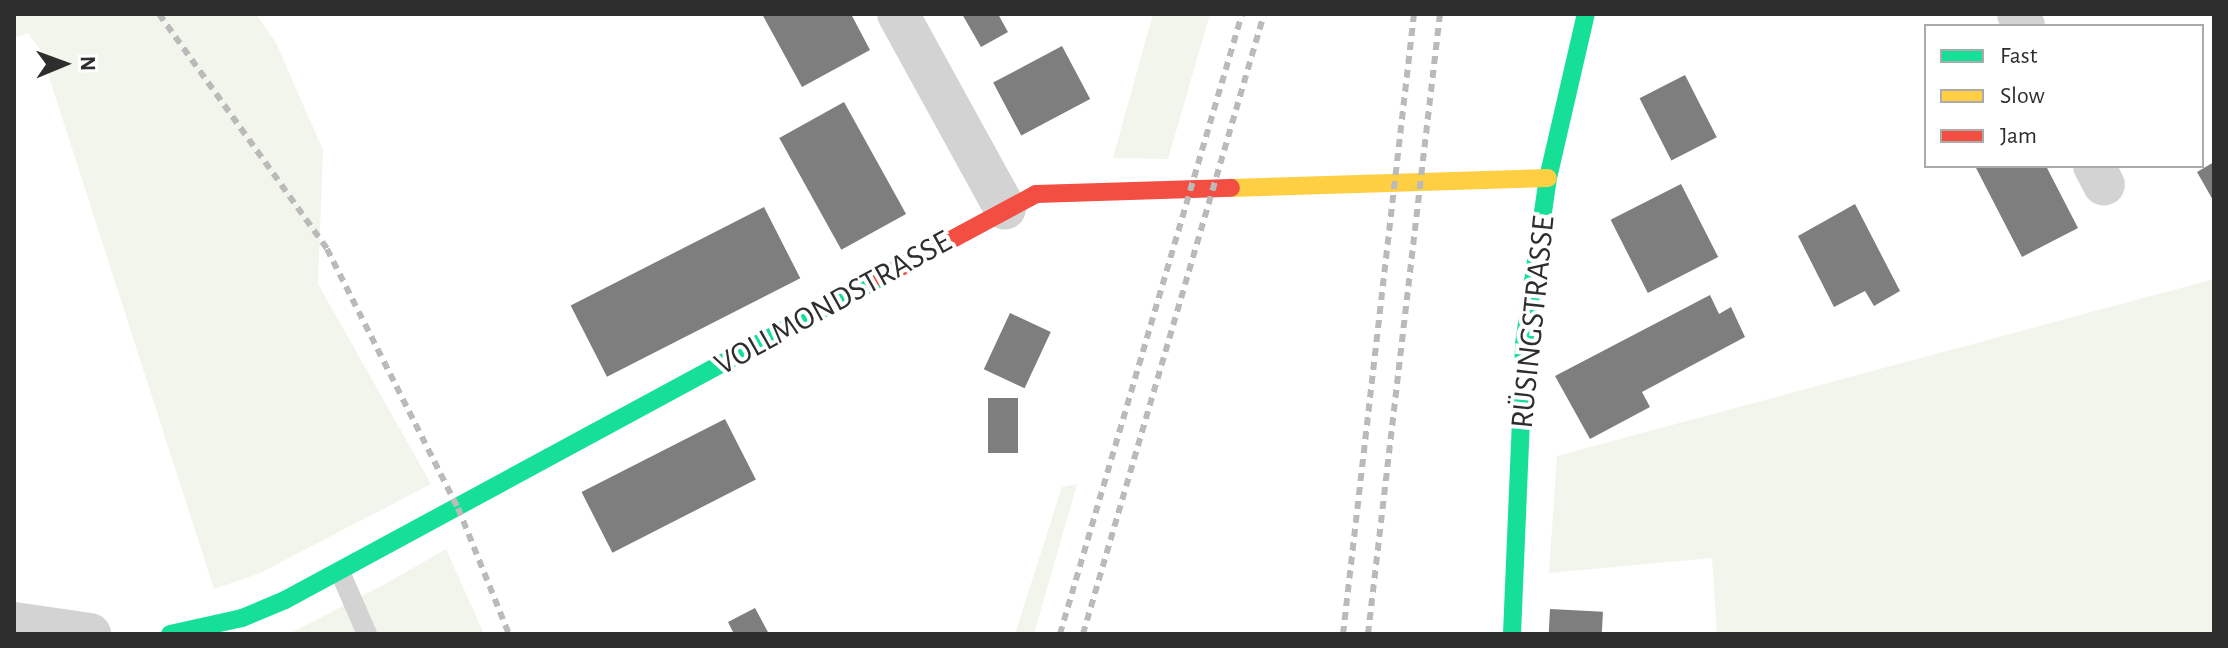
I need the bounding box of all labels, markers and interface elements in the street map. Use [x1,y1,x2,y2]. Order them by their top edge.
north arrow [24,24,104,104]
legend [1924,24,2204,168]
text: Fast [2000,44,2037,68]
text: N [77,56,99,71]
text: Slow [2000,84,2045,108]
text: Jam [2000,124,2037,148]
street label: RÜSINGSTRASSE [1503,214,1563,430]
street label: VOLLMONDSTRASSE [708,222,958,384]

